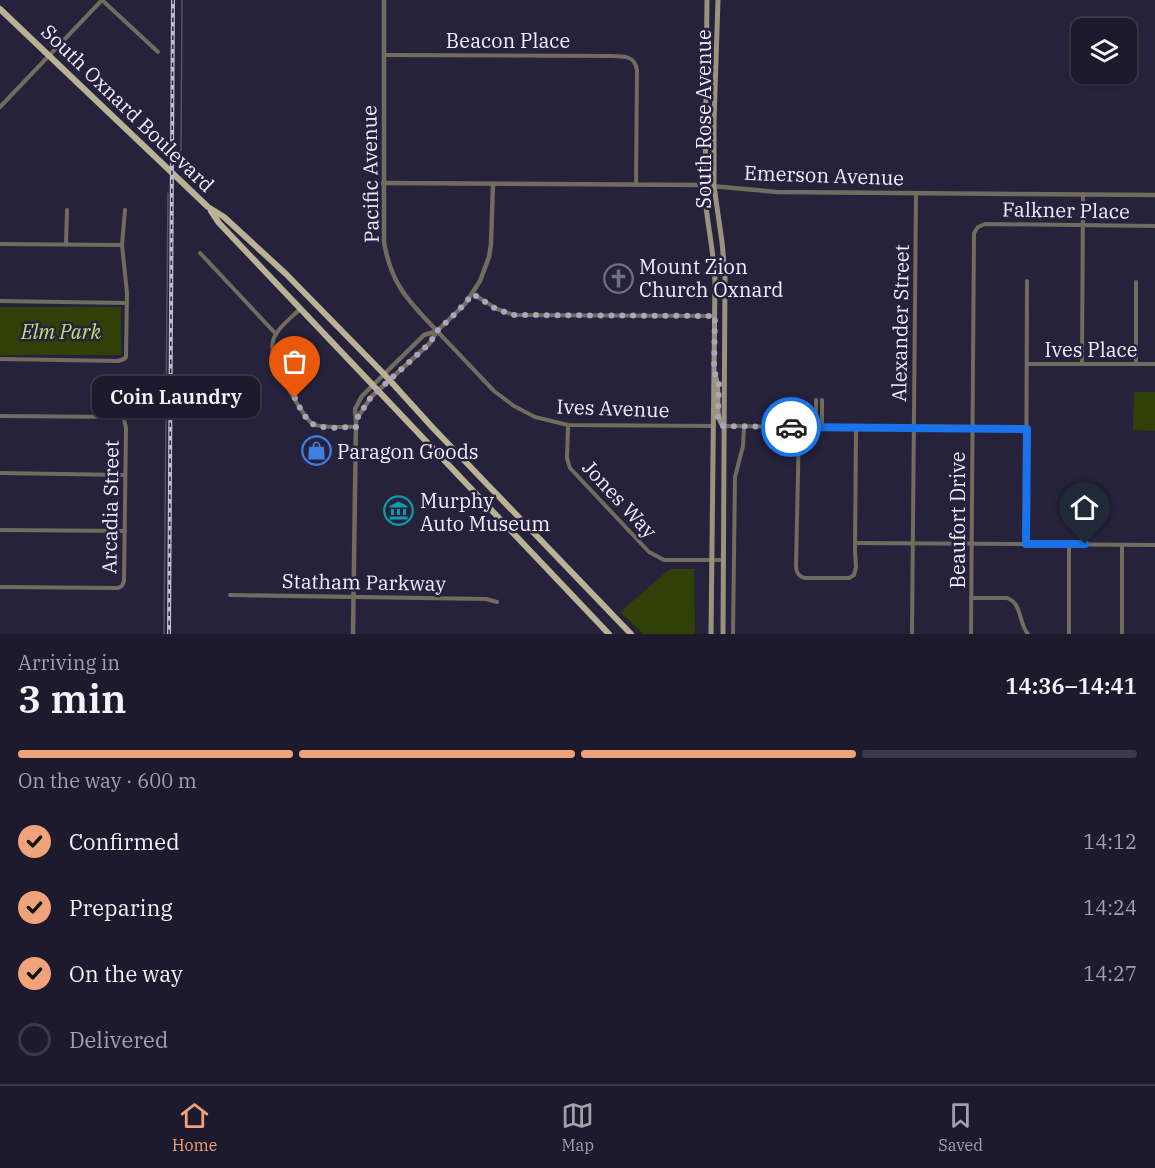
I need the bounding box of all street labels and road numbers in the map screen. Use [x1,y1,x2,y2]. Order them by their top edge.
street label: South Oxnard Boulevard [36,18,220,198]
street label: Beacon Place [446,27,570,54]
street label: South Rose Avenue [690,29,717,209]
street label: Pacific Avenue [355,105,385,243]
street label: Emerson Avenue [743,159,905,191]
street label: Falkner Place [1002,195,1130,225]
street label: Alexander Street [885,244,915,402]
street label: Ives Place [1045,336,1137,363]
street label: Ives Avenue [556,393,670,423]
street label: Arcadia Street [95,440,125,574]
street label: Beaufort Drive [944,452,971,588]
street label: Jones Way [577,454,663,544]
street label: Statham Parkway [282,567,447,597]

